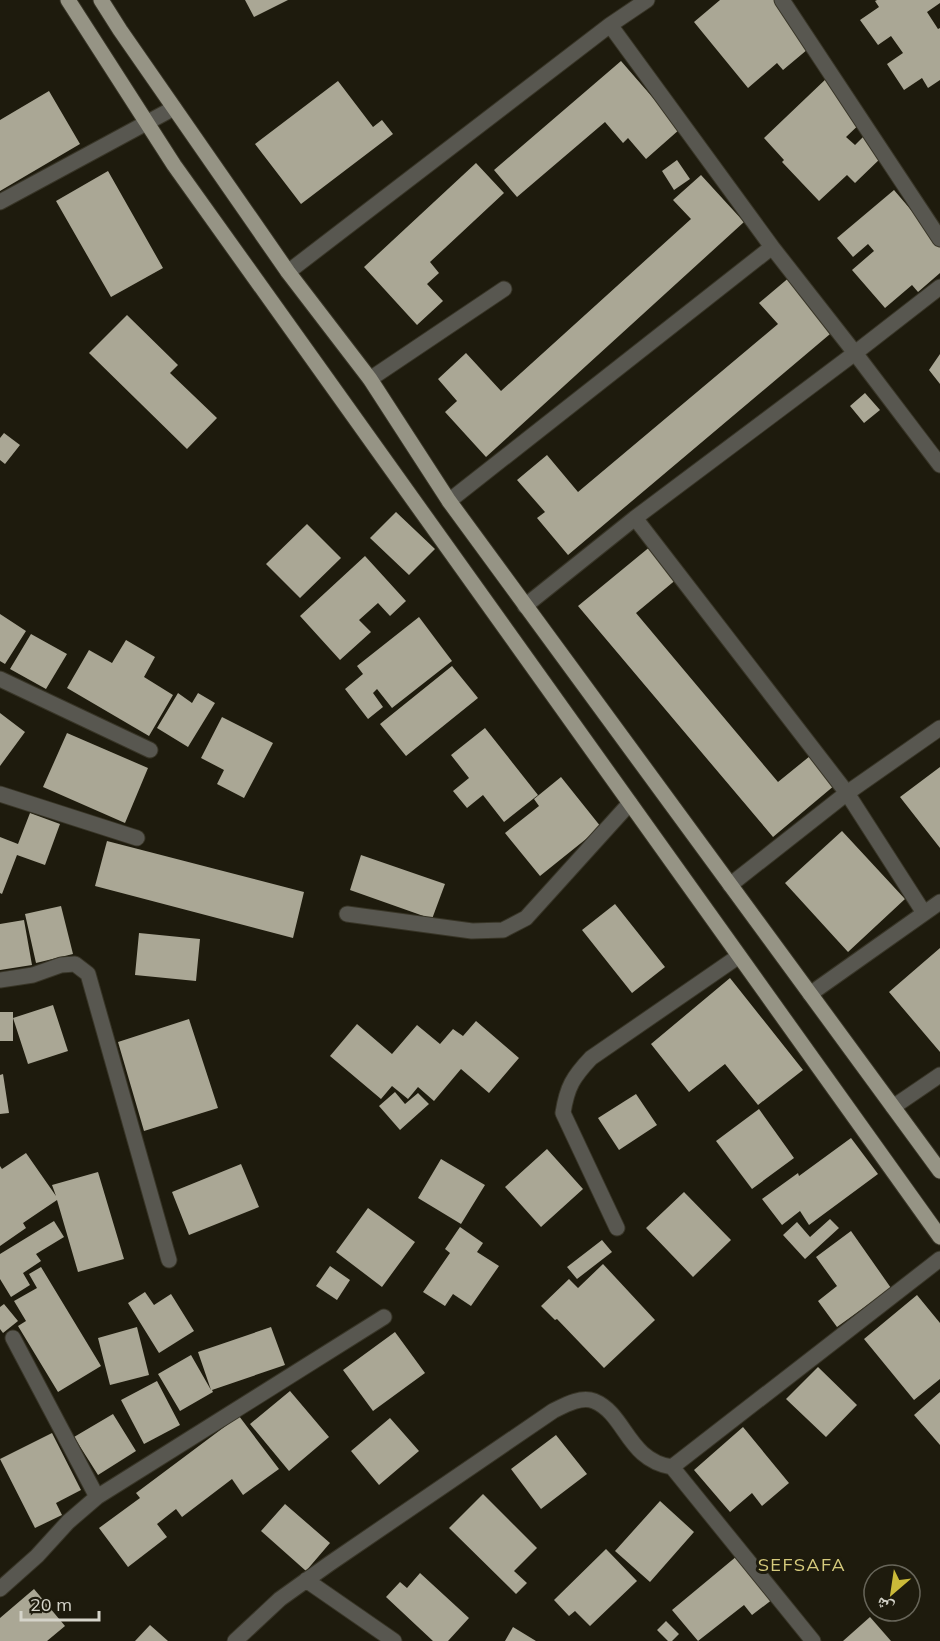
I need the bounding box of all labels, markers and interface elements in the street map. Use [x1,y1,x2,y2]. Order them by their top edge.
district label: SEFSAFA [758,1553,846,1576]
north arrow [862,1563,922,1623]
scale bar [21,1584,99,1622]
text: 20 m [30,1593,72,1616]
text: ش [872,1593,897,1619]

